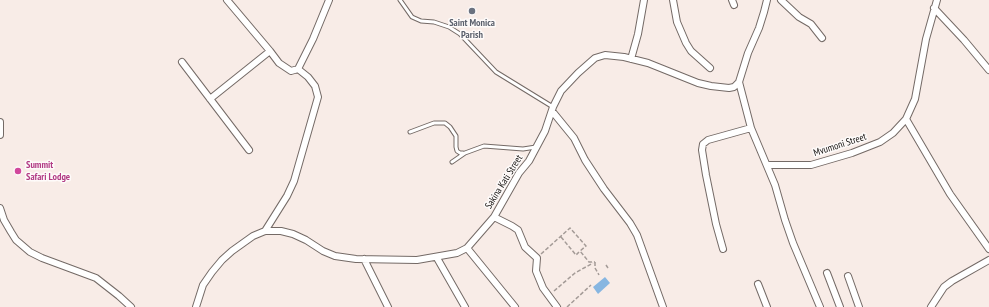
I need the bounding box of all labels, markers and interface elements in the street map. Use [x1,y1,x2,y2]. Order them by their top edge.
marker: Saint Monica Parish [467,6,477,16]
place label: Saint Monica Parish [449,17,495,40]
street label: Mvumoni Street [812,131,868,159]
street label: Sakina Kati Street [483,153,525,211]
place label: Summit Safari Lodge [26,159,70,182]
marker: Summit Safari Lodge [13,166,23,176]

